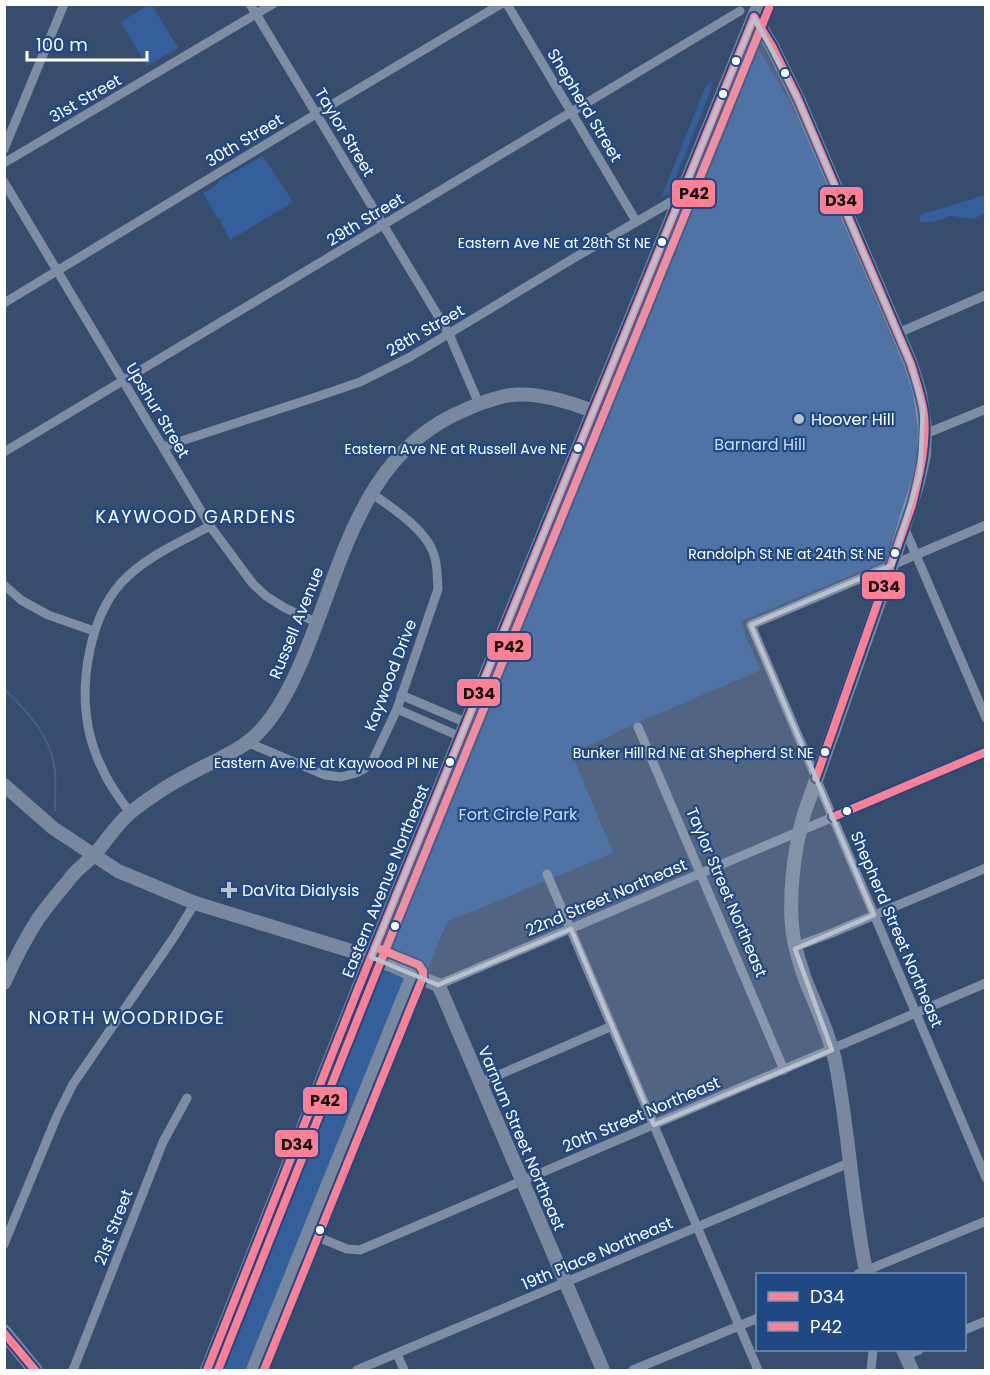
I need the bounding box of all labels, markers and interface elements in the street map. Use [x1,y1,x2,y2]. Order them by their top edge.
scale bar [27,24,147,62]
text: 100 m [36,32,88,57]
street label: Shepherd Street [542,44,628,166]
unlabelled marker [730,55,742,67]
unlabelled marker [779,67,791,79]
street label: 31st Street [45,68,126,128]
street label: Taylor Street [309,84,380,181]
unlabelled marker [717,88,729,100]
street label: 30th Street [201,108,287,173]
line badge: P42 [671,179,716,208]
text: P42 [679,182,709,205]
line badge: D34 [819,186,864,215]
street label: 29th Street [322,187,408,252]
text: D34 [825,189,857,212]
place label: Eastern Ave NE at 28th St NE [458,233,651,253]
marker: Eastern Ave NE at 28th St NE [656,236,668,248]
street label: 28th Street [382,299,469,362]
street label: Upshur Street [120,358,195,462]
place label: Hoover Hill [811,408,895,431]
marker: Hoover Hill [792,412,806,426]
park label: Barnard Hill [714,433,806,456]
place label: Eastern Ave NE at Russell Ave NE [344,439,567,459]
marker: Eastern Ave NE at Russell Ave NE [572,442,584,454]
district label: KAYWOOD GARDENS [95,504,297,529]
place label: Randolph St NE at 24th St NE [688,544,884,564]
marker: Randolph St NE at 24th St NE [889,547,901,559]
street label: Russell Avenue [264,564,329,683]
line badge: D34 [861,571,906,600]
text: D34 [868,575,900,598]
street label: Kaywood Drive [359,616,422,734]
line badge: P42 [486,632,532,661]
text: P42 [494,635,524,658]
line badge: D34 [456,678,501,707]
text: D34 [463,682,495,705]
place label: Bunker Hill Rd NE at Shepherd St NE [573,743,814,763]
marker: Bunker Hill Rd NE at Shepherd St NE [819,746,831,758]
place label: Eastern Ave NE at Kaywood Pl NE [214,753,439,773]
marker: Eastern Ave NE at Kaywood Pl NE [444,756,456,768]
street label: Eastern Avenue Northeast [336,781,435,981]
park label: Fort Circle Park [459,803,578,826]
street label: Taylor Street Northeast [680,804,773,981]
unlabelled marker [841,805,853,817]
street label: Shepherd Street Northeast [845,828,948,1031]
street label: 22nd Street Northeast [522,853,691,942]
place label: DaVita Dialysis [242,879,359,902]
marker: DaVita Dialysis [220,881,238,899]
unlabelled marker [389,920,401,932]
district label: NORTH WOODRIDGE [28,1005,226,1030]
street label: Varnum Street Northeast [472,1042,571,1234]
street label: 20th Street Northeast [559,1071,724,1158]
line badge: P42 [302,1086,348,1115]
text: P42 [310,1089,340,1112]
line badge: D34 [274,1129,319,1158]
text: D34 [281,1133,313,1156]
street label: 21st Street [88,1186,139,1268]
street label: 19th Place Northeast [518,1211,676,1296]
unlabelled marker [314,1224,326,1236]
legend [756,1273,966,1351]
text: D34 [810,1284,845,1309]
text: P42 [810,1314,842,1339]

